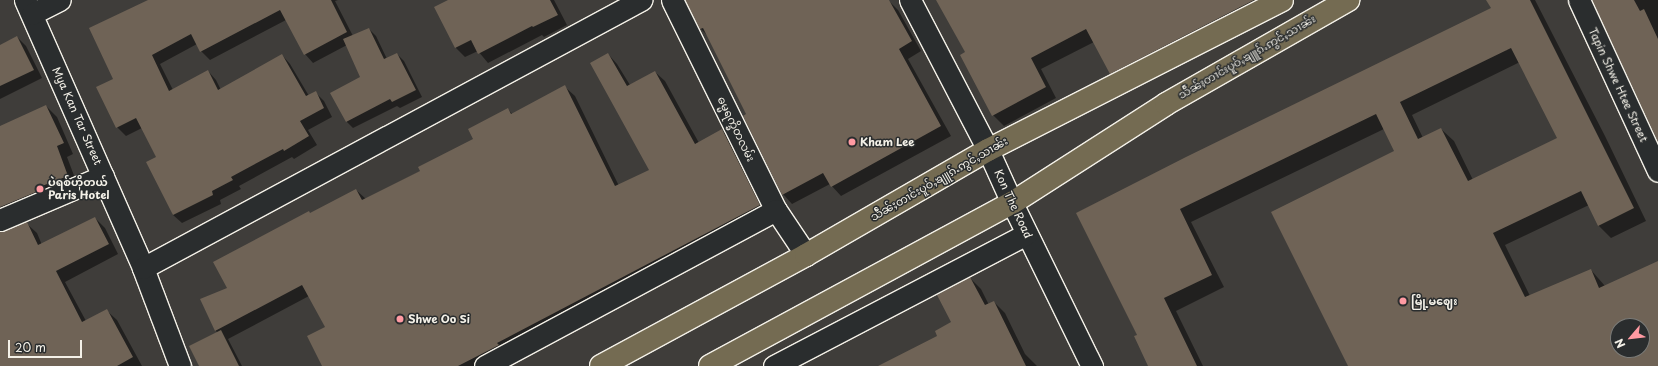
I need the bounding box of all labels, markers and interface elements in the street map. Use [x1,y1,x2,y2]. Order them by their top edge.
street label: သဵႅၼ်ႈတၢင်းပူဝ်ႇၶျူၵ်ႉဢွင်ႇသၢၼ်း [1176,12,1318,102]
street label: Tapin Shwe Htee Street [1586,26,1650,144]
street label: Mya Kan Tar Street [49,65,105,167]
street label: ဓမ္မရက္ခိတလမ်း [715,94,757,164]
street label: သဵႅၼ်ႈတၢင်းပူဝ်ႇၶျူၵ်ႉဢွင်ႇသၢၼ်း [868,134,1010,224]
place label: Kham Lee [860,135,915,149]
marker: Kham Lee [847,137,857,147]
street label: Kon The Road [992,168,1034,240]
place label: ပဲရစ်ဟိုတယ် Paris Hotel [48,176,110,202]
marker: ပဲရစ်ဟိုတယ် Paris Hotel [35,184,45,194]
place label: မြို့မဈေး [1411,294,1457,308]
marker: မြို့မဈေး [1398,296,1408,306]
place label: Shwe Oo Si [408,312,470,326]
marker: Shwe Oo Si [395,314,405,324]
north arrow [1610,318,1650,358]
scale bar [10,332,84,358]
text: N [1610,336,1629,351]
text: 20 m [15,338,46,356]

